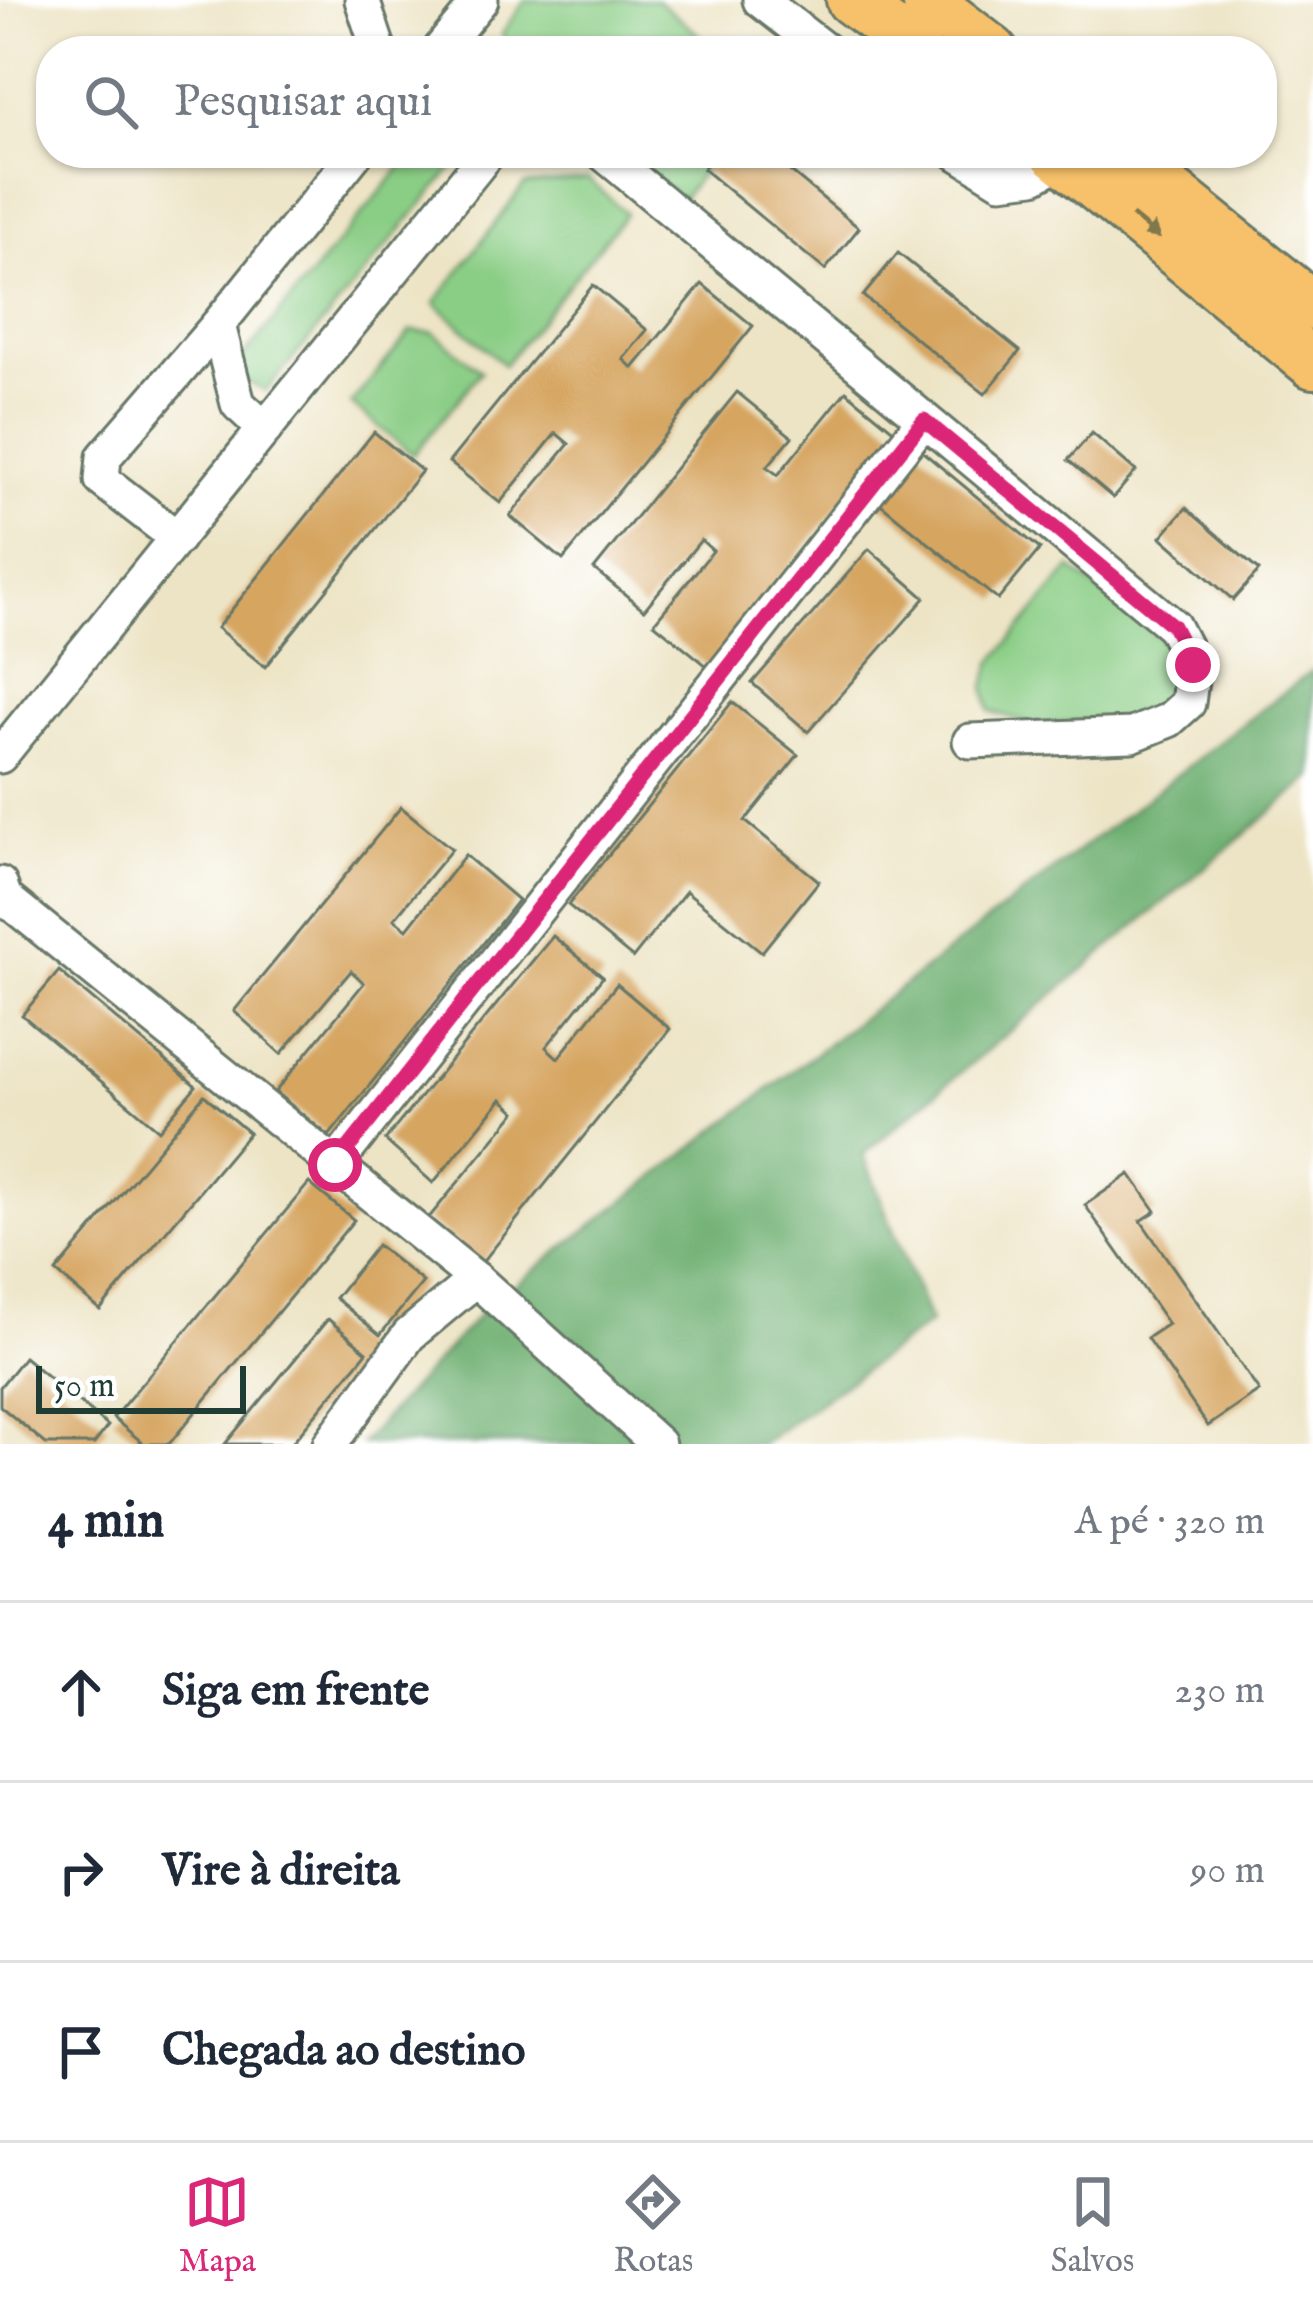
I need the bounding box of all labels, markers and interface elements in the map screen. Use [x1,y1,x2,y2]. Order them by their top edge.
search box [36,36,1277,168]
icon: search [78,69,144,135]
text: Pesquisar aqui [174,74,432,131]
one-way arrow [1130,214,1161,239]
route end [1166,638,1220,692]
route start [308,1138,362,1192]
scale bar [36,1360,246,1413]
text: 50 m [54,1366,115,1408]
text: 4 min [48,1490,164,1555]
text: A pé · 320 m [1075,1498,1265,1547]
icon: ahead [48,1659,114,1725]
text: Siga em frente [162,1663,429,1720]
text: 230 m [1174,1667,1265,1716]
icon: right [48,1839,114,1905]
text: Vire à direita [162,1843,400,1900]
text: 90 m [1190,1847,1265,1896]
icon: arrive [48,2019,114,2085]
text: Chegada ao destino [162,2023,525,2080]
tab: Mapa [179,2169,256,2283]
tab: Rotas [613,2169,693,2283]
tab: Salvos [1051,2169,1134,2283]

